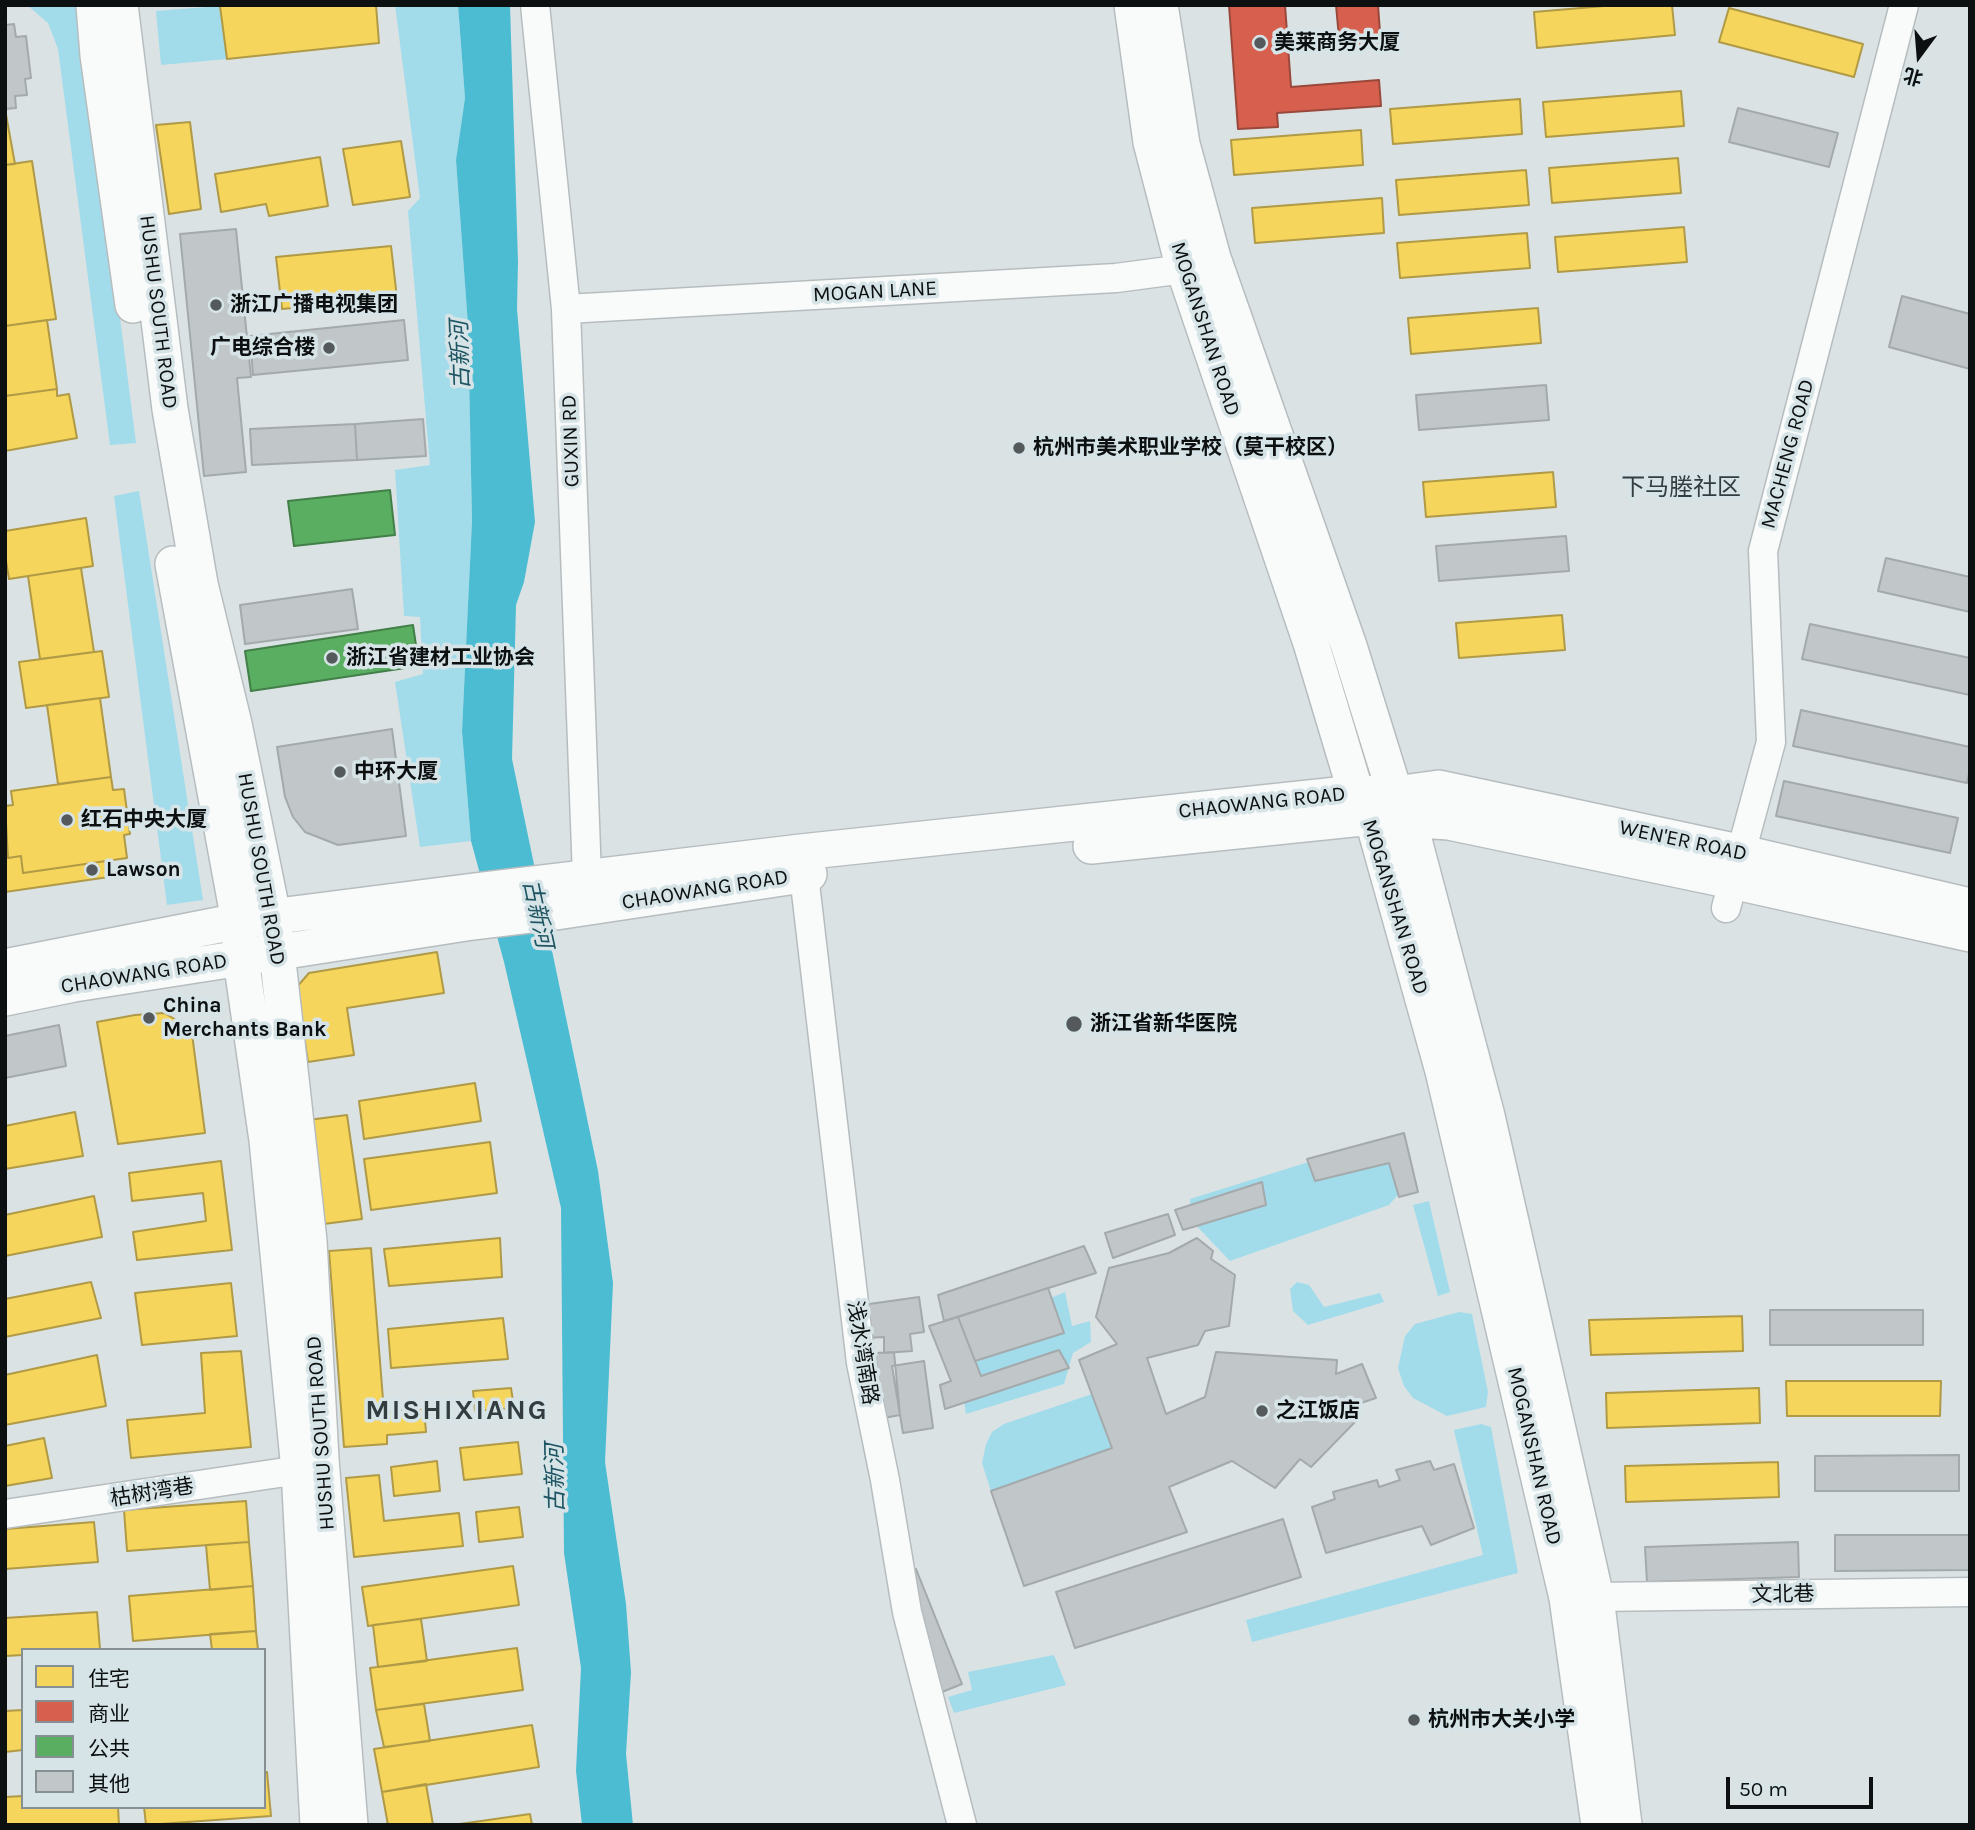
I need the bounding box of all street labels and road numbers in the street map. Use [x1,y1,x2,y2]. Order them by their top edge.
street label: HUSHU SOUTH ROAD [134,214,182,410]
street label: MOGANSHAN ROAD [1165,239,1245,419]
street label: MOGAN LANE [812,276,938,308]
street label: MACHENG ROAD [1756,376,1820,532]
street label: GUXIN RD [557,394,585,488]
street label: HUSHU SOUTH ROAD [232,771,290,967]
street label: CHAOWANG ROAD [1177,782,1347,824]
street label: WEN'ER ROAD [1617,815,1749,867]
street label: MOGANSHAN ROAD [1356,816,1434,998]
street label: CHAOWANG ROAD [620,864,790,916]
street label: CHAOWANG ROAD [59,948,229,1000]
street label: 浅水湾南路 [841,1299,883,1407]
street label: HUSHU SOUTH ROAD [302,1335,340,1531]
street label: MOGANSHAN ROAD [1501,1365,1567,1547]
street label: 枯树湾巷 [109,1474,195,1512]
street label: 文北巷 [1751,1582,1815,1608]

